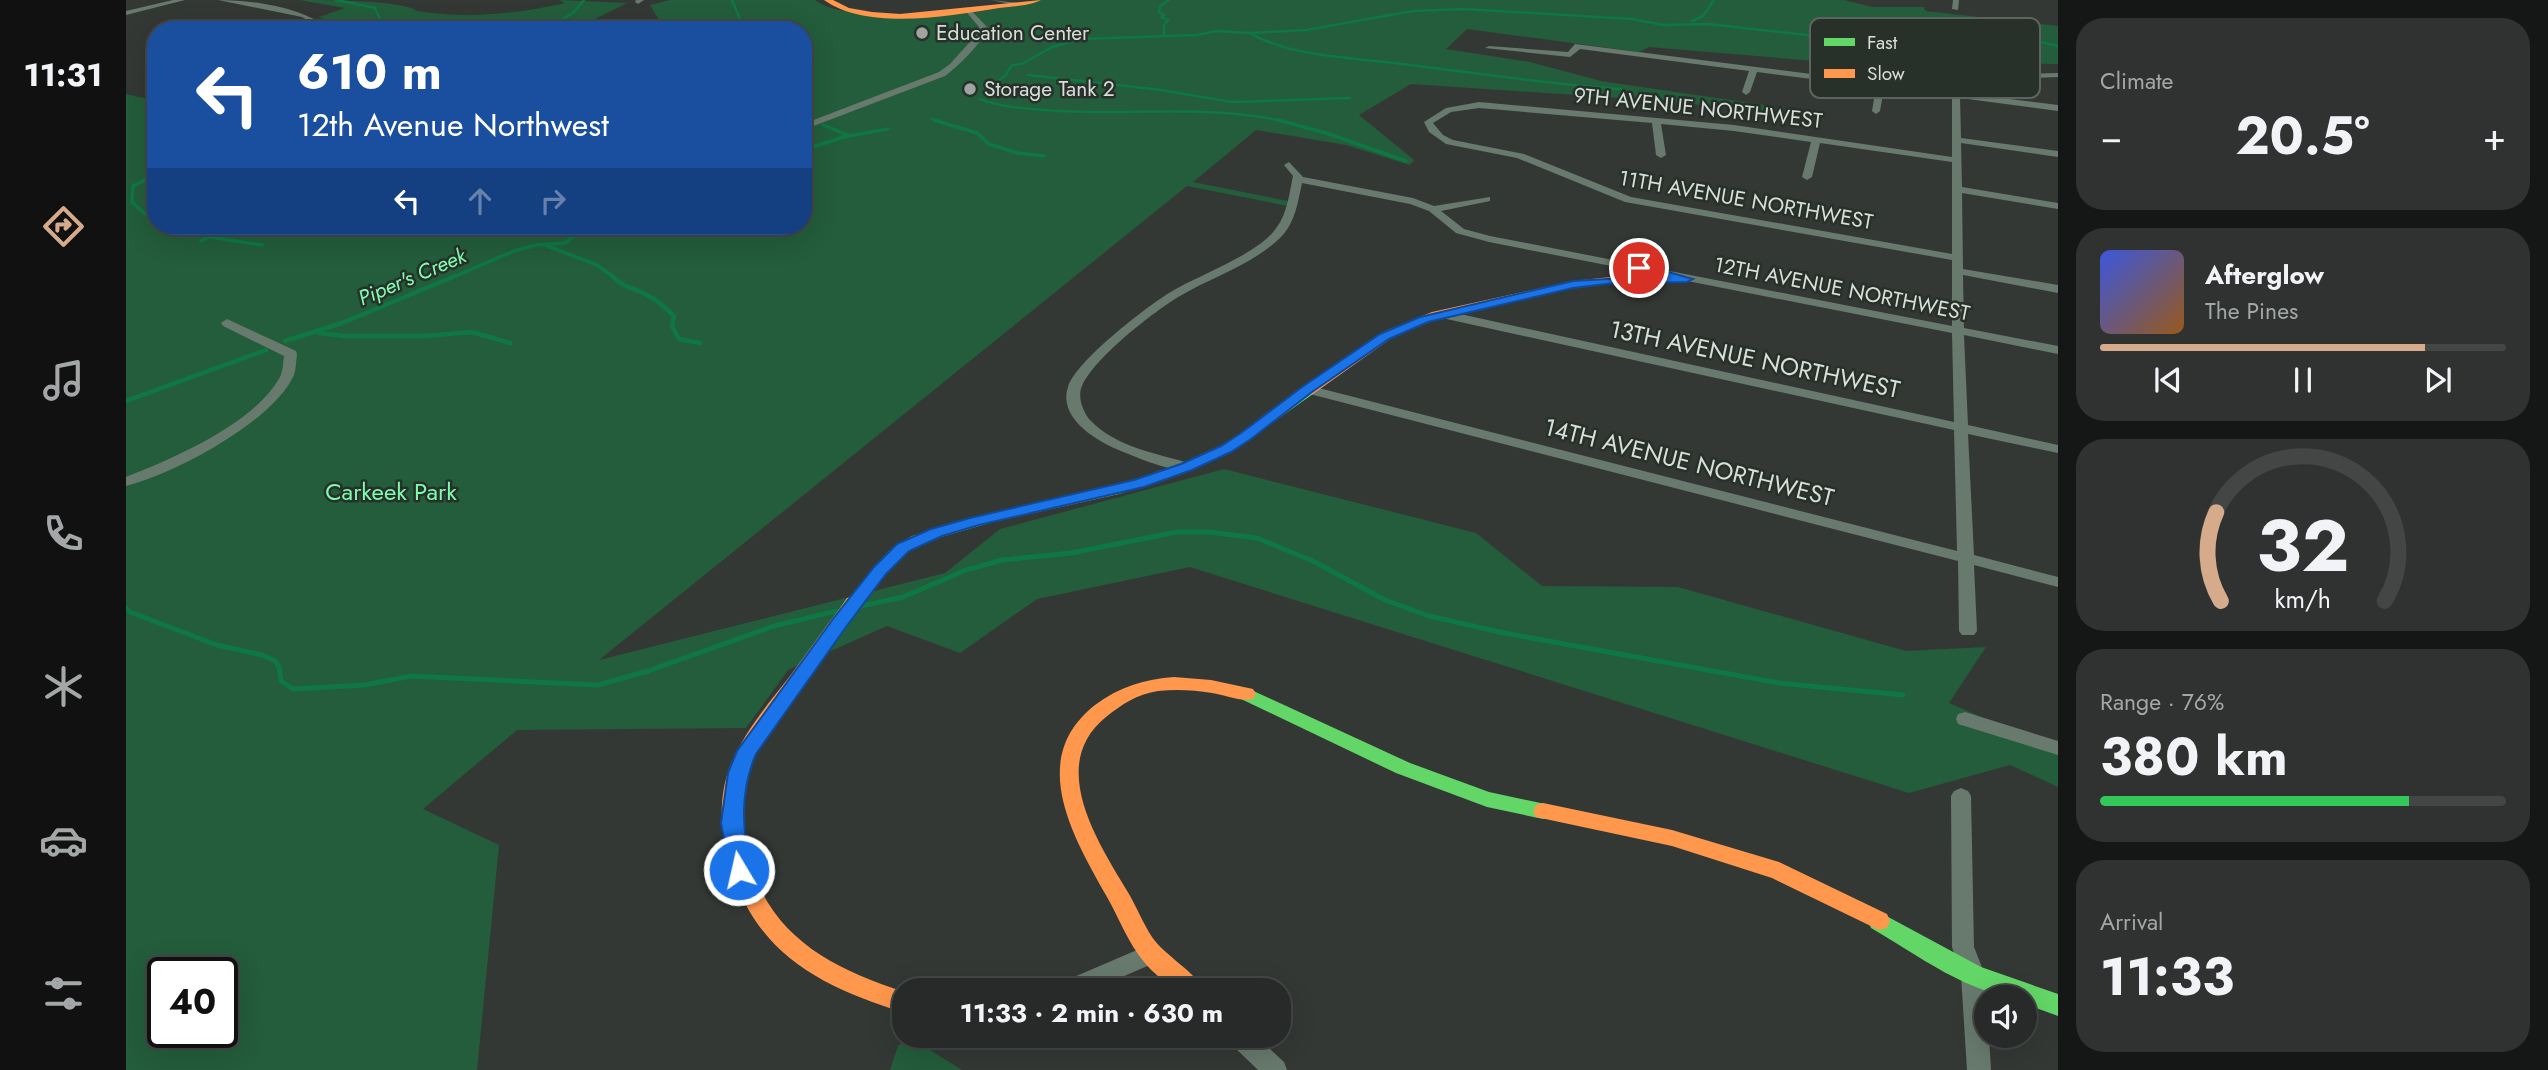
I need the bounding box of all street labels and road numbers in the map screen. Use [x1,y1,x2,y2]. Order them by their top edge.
street label: 9TH AVENUE NORTHWEST [1572,80,1824,136]
street label: 11TH AVENUE NORTHWEST [1617,163,1876,237]
street label: 12TH AVENUE NORTHWEST [1712,249,1973,329]
street label: 13TH AVENUE NORTHWEST [1607,311,1903,407]
street label: 14TH AVENUE NORTHWEST [1540,409,1838,515]

